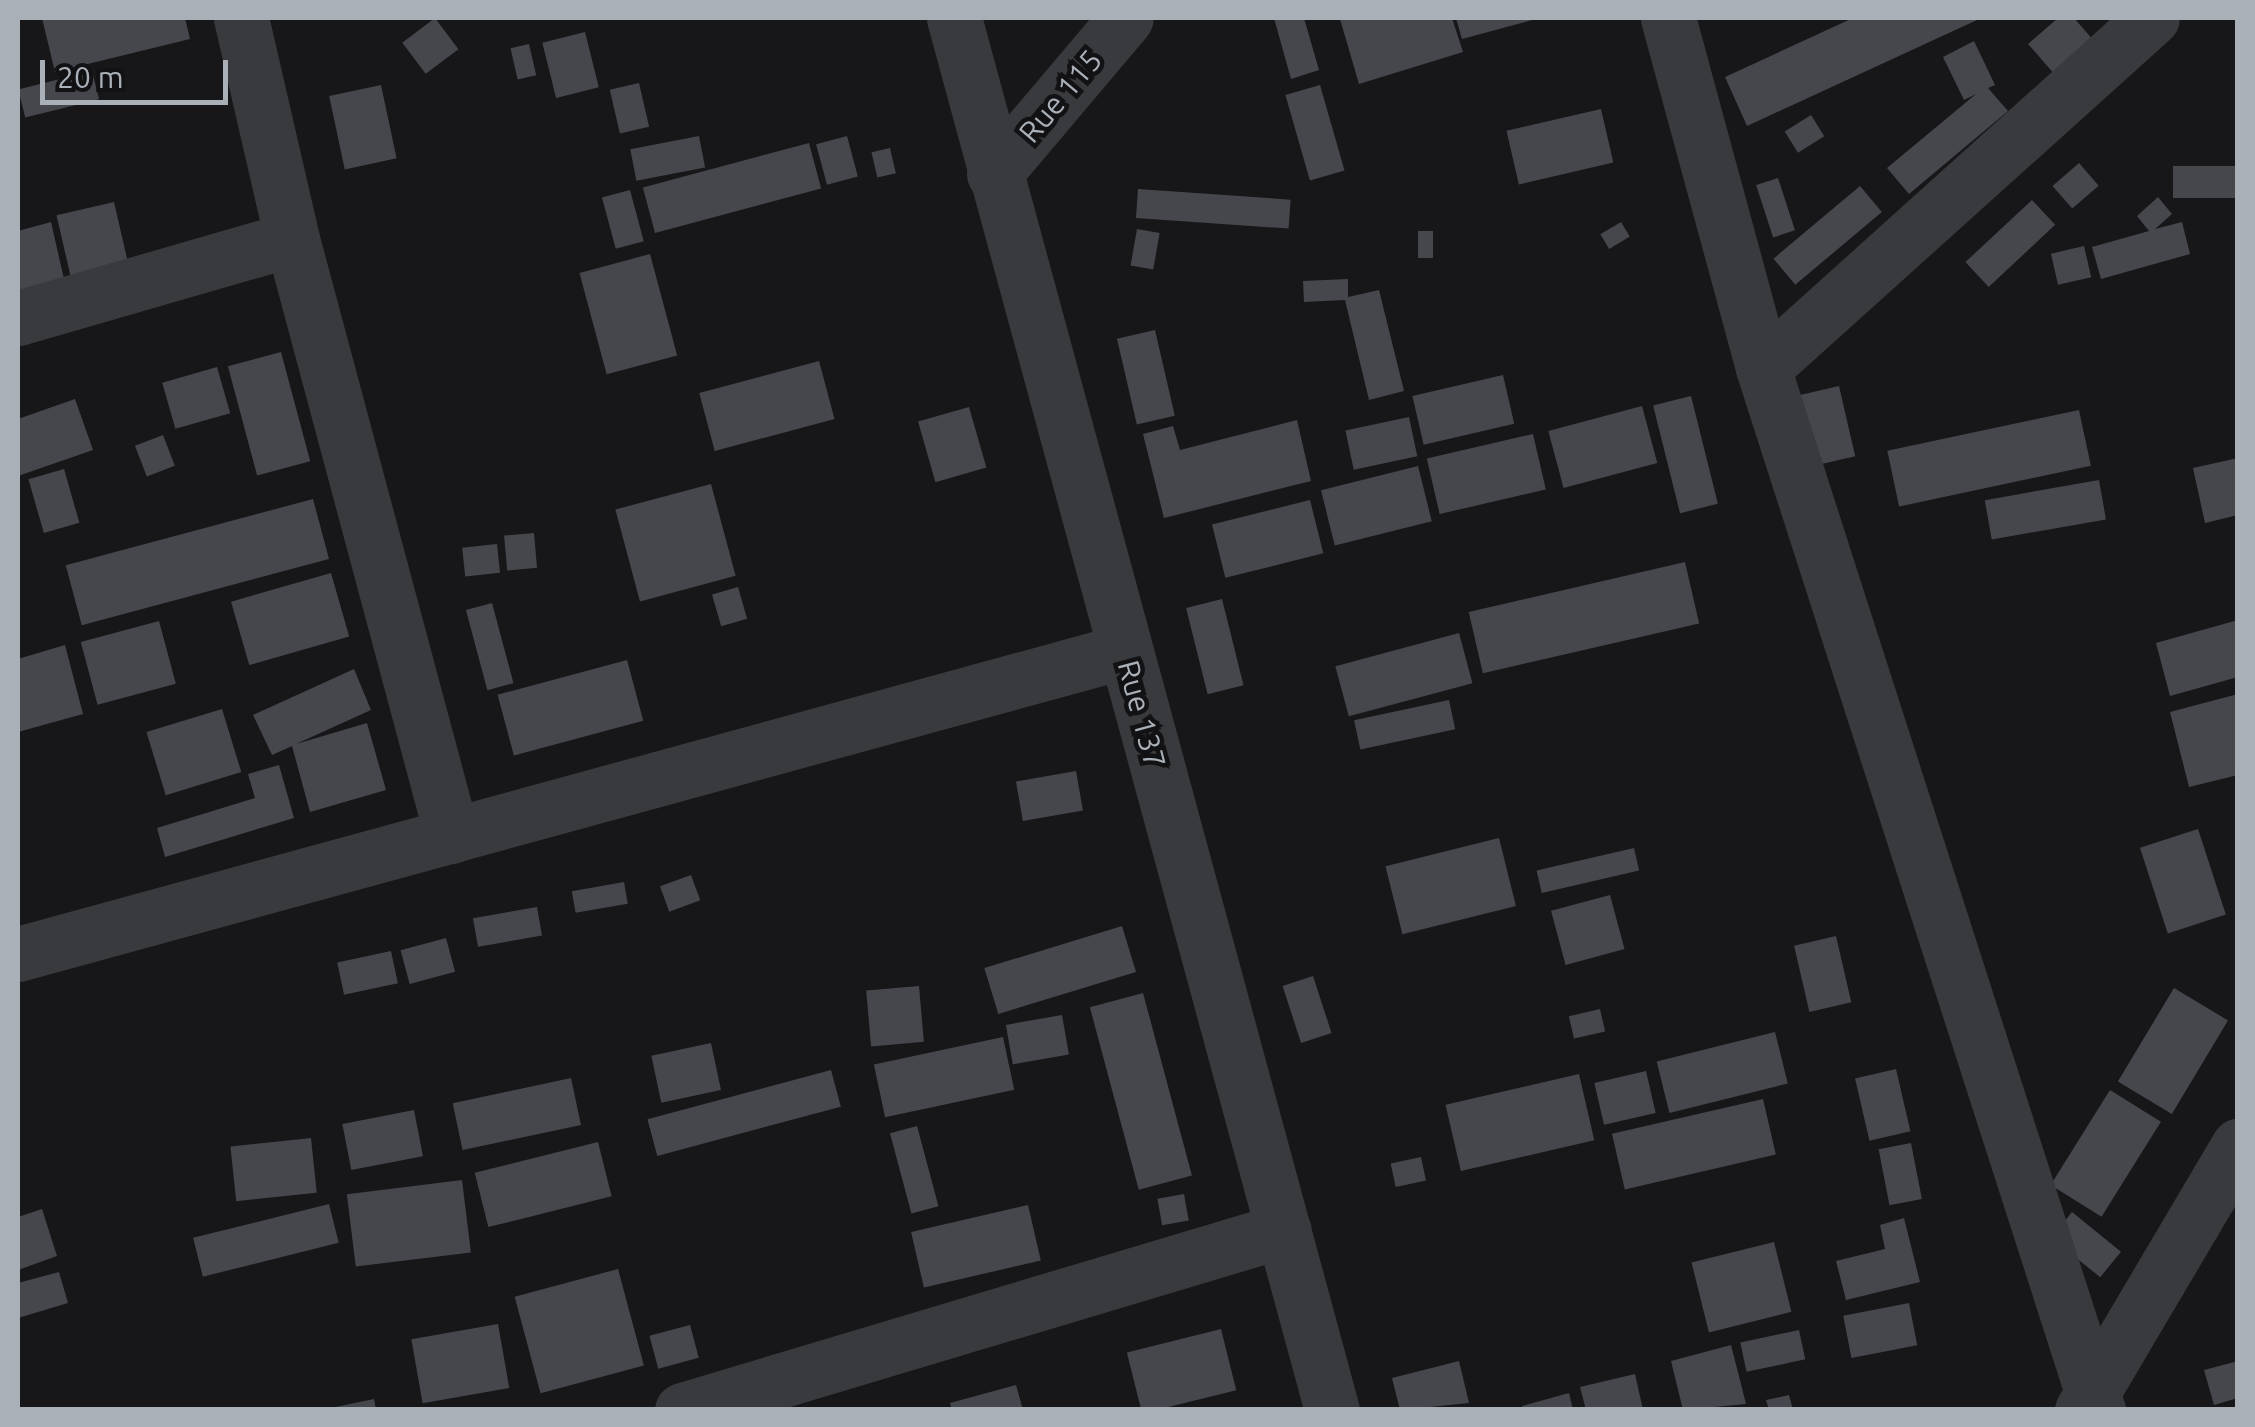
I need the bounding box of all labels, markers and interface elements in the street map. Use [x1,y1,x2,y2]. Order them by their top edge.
scale bar [45,40,232,102]
street label: Rue 115 [1011,42,1109,150]
text: 20 m [57,60,124,94]
street label: Rue 137 [1110,656,1174,772]

